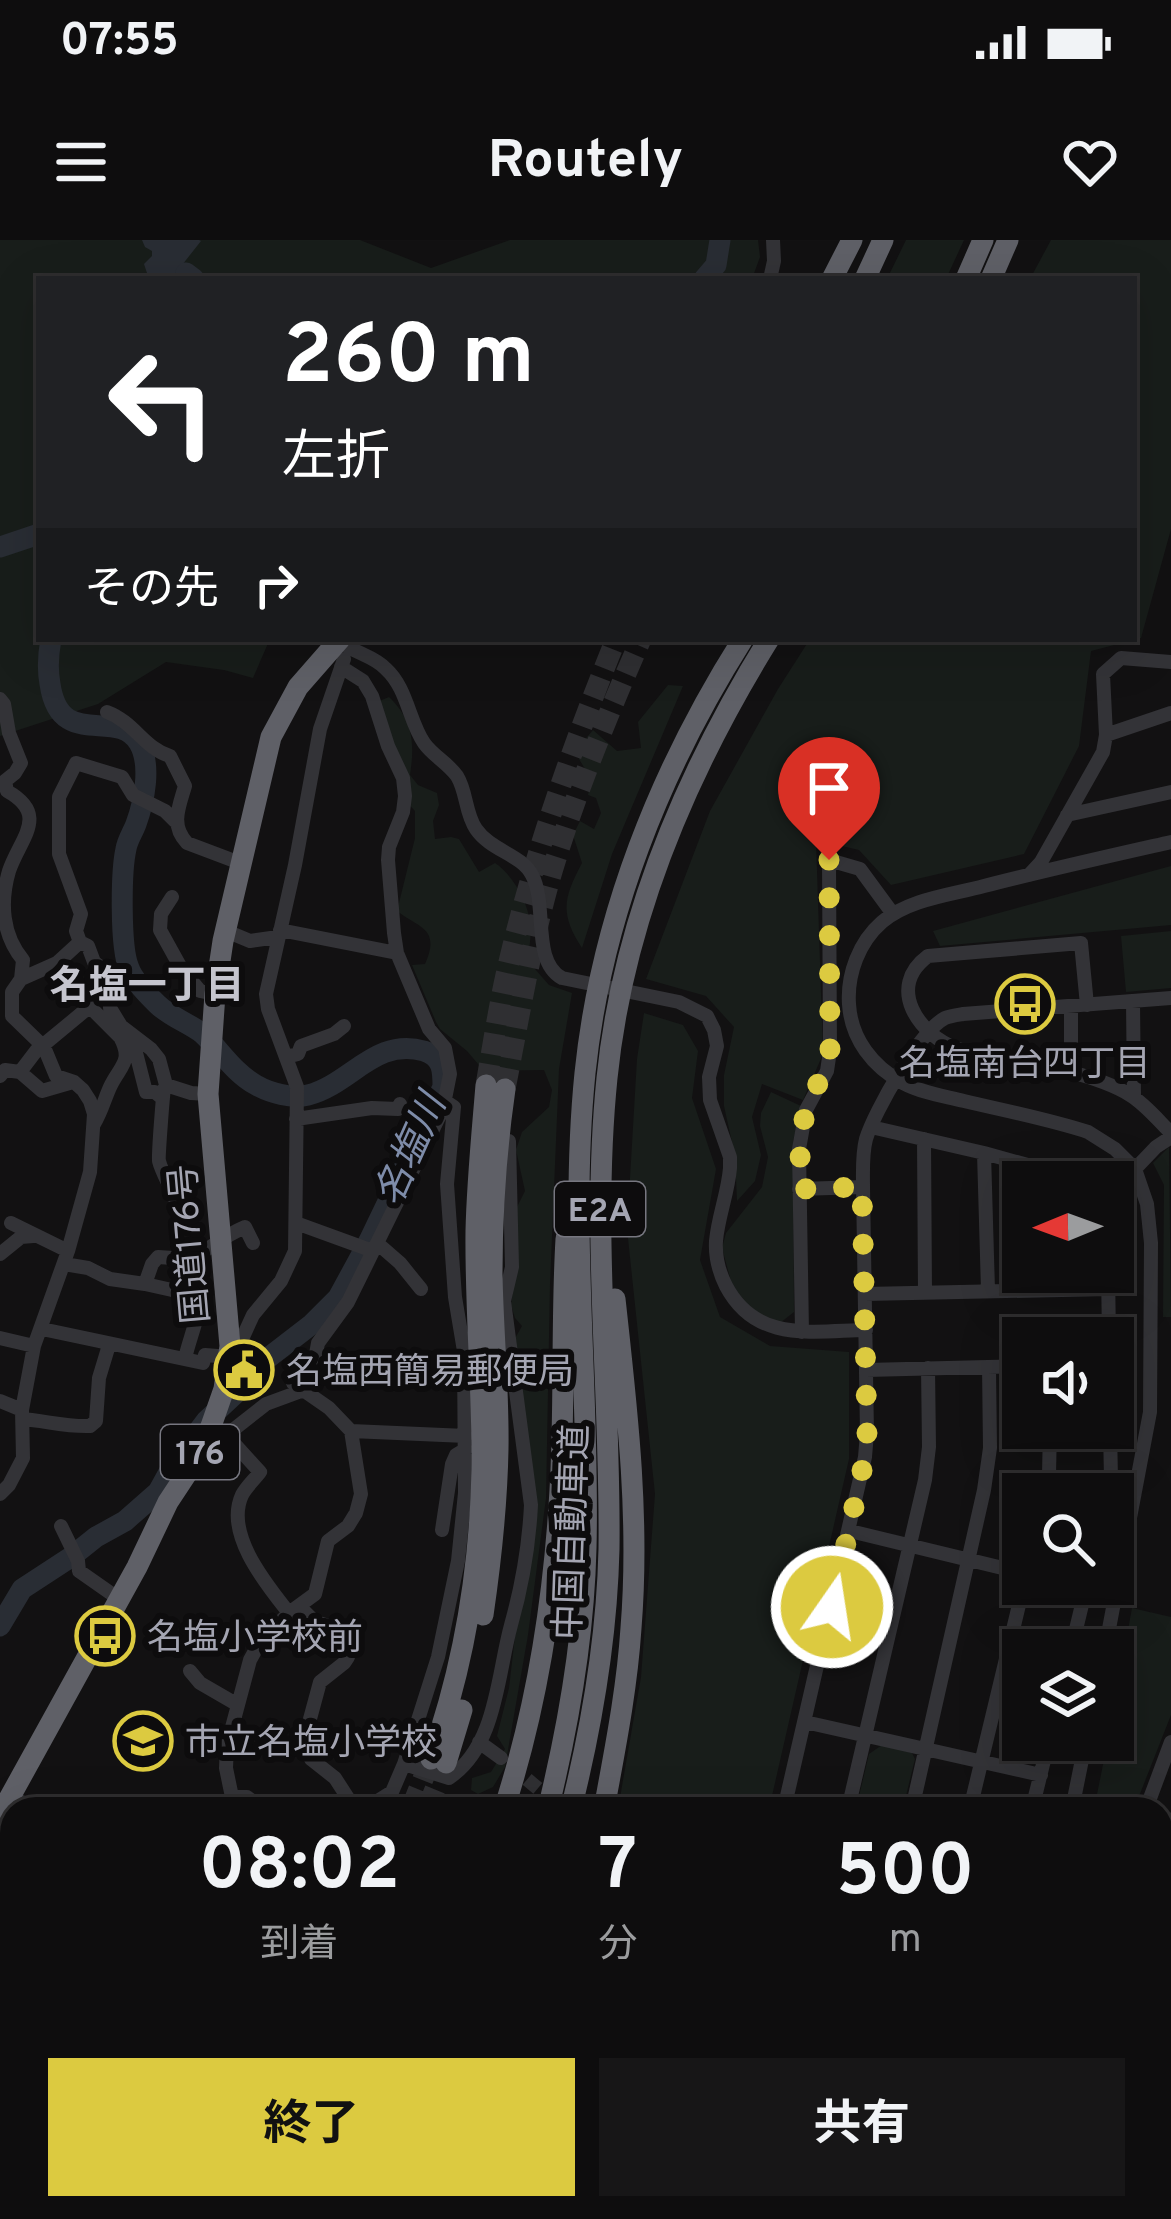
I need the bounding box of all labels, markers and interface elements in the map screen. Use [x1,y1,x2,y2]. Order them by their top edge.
text: 07:55 [60,14,179,71]
text: Routely [488,128,683,197]
icon: menu [48,129,114,195]
icon: heart [1057,129,1123,195]
text: 260 m [282,307,535,413]
icon: left [84,324,240,480]
text: 左折 [282,426,390,495]
icon: right [243,552,309,618]
text: その先 [84,563,219,620]
pin [778,737,880,860]
icon: arrive [796,755,862,821]
district label: 名塩一丁目 [49,964,245,1013]
bus stop icon: 名塩南台四丁目 [994,973,1056,1035]
place label: 名塩南台四丁目 [899,1043,1151,1089]
water label: 名塩川 [367,1084,461,1214]
north arrow [1002,1161,1134,1293]
map controls [1002,1161,1134,1761]
street label: 国道176号 [162,1162,222,1325]
road number: E2A [555,1182,645,1236]
button: sound [1002,1317,1134,1449]
public building icon: 名塩西簡易郵便局 [213,1339,275,1401]
place label: 名塩西簡易郵便局 [286,1351,574,1397]
street label: 中国自動車道 [547,1423,601,1641]
road number: 176 [161,1425,239,1479]
button: search [1002,1473,1134,1605]
position arrow [769,1544,895,1670]
bus stop icon: 名塩小学校前 [74,1605,136,1667]
place label: 名塩小学校前 [147,1617,363,1663]
button: layers [1002,1629,1134,1761]
school or university icon: 市立名塩小学校 [112,1710,174,1772]
place label: 市立名塩小学校 [185,1722,437,1768]
text: 08:02 [198,1823,400,1915]
text: 7 [599,1823,637,1915]
text: 500 [836,1829,975,1921]
text: m [889,1917,922,1966]
text: 到着 [260,1922,338,1971]
text: 分 [598,1922,637,1971]
button: 終了 [48,2058,575,2196]
button: 共有 [599,2058,1125,2196]

